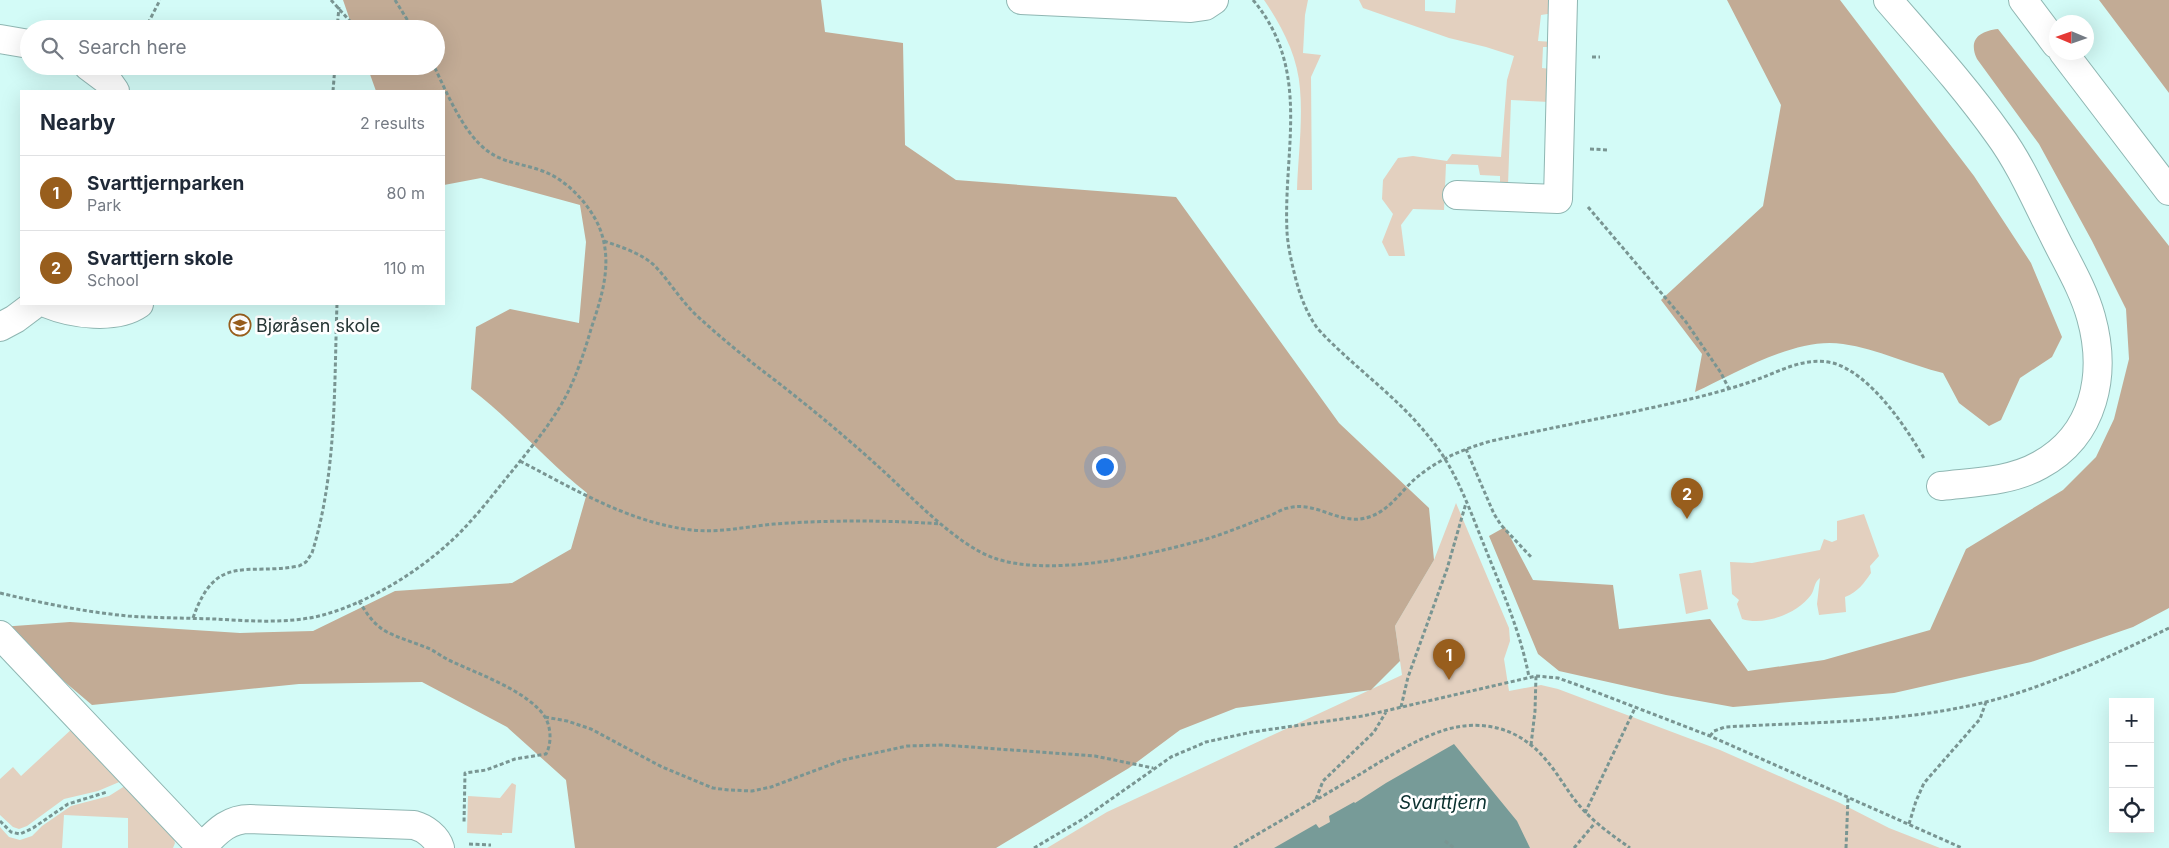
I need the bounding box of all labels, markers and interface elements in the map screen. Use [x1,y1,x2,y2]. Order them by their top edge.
north arrow [2049,15,2094,60]
search box [20,20,445,75]
icon: search [38,34,66,62]
text: Search here [78,36,187,59]
text: Nearby [40,110,115,135]
text: 2 results [360,113,425,133]
text: Svarttjernparken [87,172,244,195]
text: 1 [53,183,59,203]
text: 80 m [386,183,425,203]
text: Park [87,195,121,215]
text: Svarttjern skole [87,247,233,270]
text: 2 [51,258,61,278]
text: 110 m [383,258,425,278]
text: School [87,270,139,290]
school or university icon: Bjøråsen skole [228,313,252,337]
place label: Bjøråsen skole [256,315,380,336]
your location [1092,454,1118,480]
pin: 2 [1671,478,1703,519]
pin: 1 [1433,639,1465,680]
map controls [2109,698,2154,833]
button: + [2109,698,2154,743]
button: − [2109,743,2154,788]
button: locate [2109,788,2154,833]
water label: Svarttjern [1399,791,1487,814]

